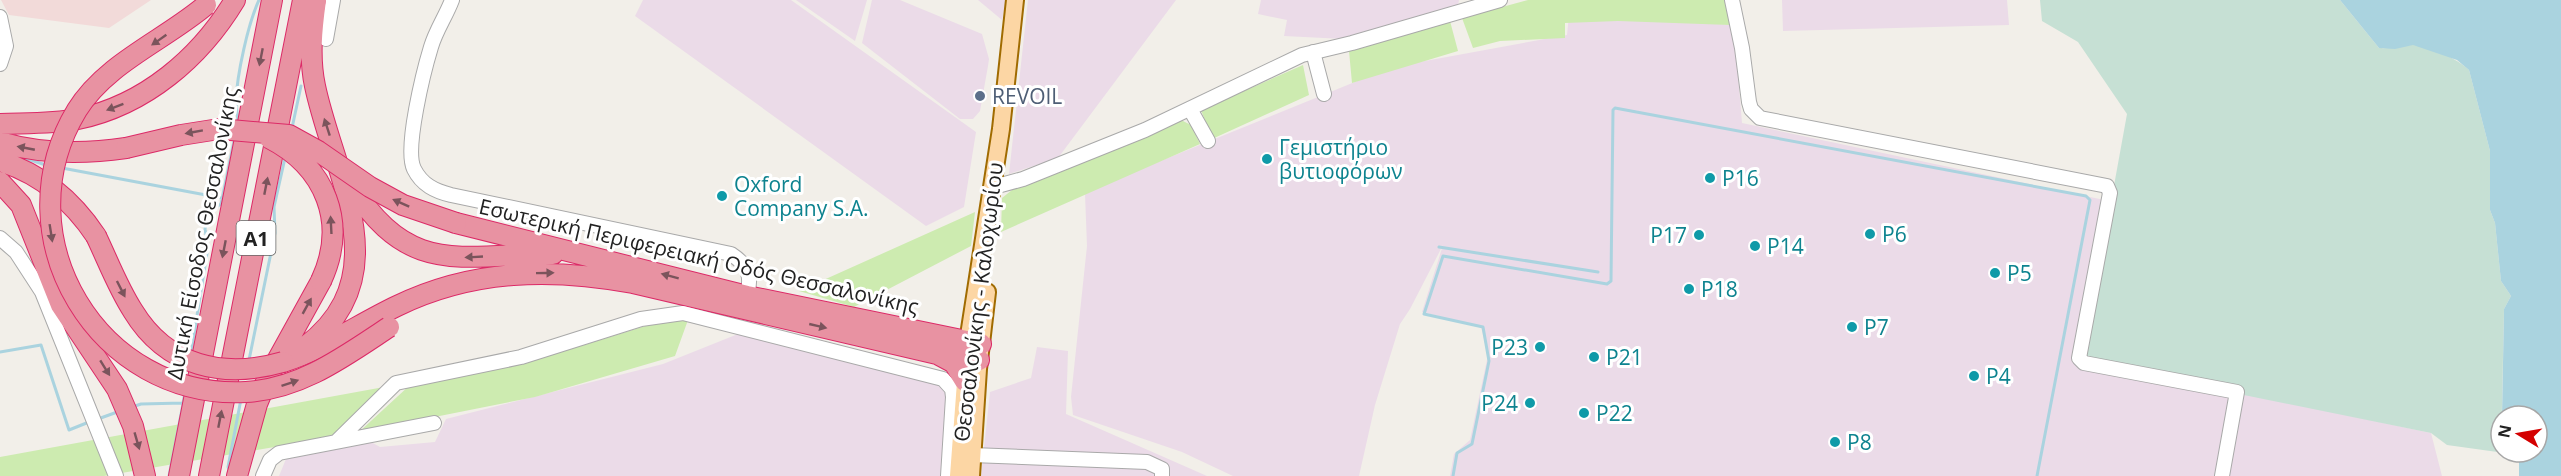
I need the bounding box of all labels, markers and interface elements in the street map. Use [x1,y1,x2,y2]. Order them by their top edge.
one-way arrow [151,34,167,45]
one-way arrow [256,48,265,67]
place label: REVOIL [992,82,1062,110]
street label: Δυτική Είσοδος Θεσσαλονίκης [160,84,244,382]
marker: REVOIL [973,89,987,103]
one-way arrow [106,103,124,113]
one-way arrow [322,118,331,136]
one-way arrow [185,128,204,137]
place label: Γεμιστήριο βυτιοφόρων [1279,133,1403,185]
one-way arrow [17,143,36,152]
marker: Γεμιστήριο βυτιοφόρων [1260,152,1274,166]
street label: Θεσσαλονίκης - Καλοχωρίου [947,161,1009,443]
place label: P16 [1722,164,1759,192]
place label: Oxford Company S.A. [734,170,869,222]
marker: P16 [1703,171,1717,185]
one-way arrow [262,176,271,195]
marker: Oxford Company S.A. [715,189,729,203]
street label: Εσωτερική Περιφερειακή Οδός Θεσσαλονίκης [476,192,922,320]
one-way arrow [393,198,410,207]
one-way arrow [326,215,335,234]
place label: P6 [1882,220,1907,248]
road number: Α1 [236,221,276,255]
place label: P17 [1650,221,1687,249]
one-way arrow [47,223,56,242]
marker: P6 [1863,227,1877,241]
marker: P17 [1692,228,1706,242]
place label: P14 [1767,232,1804,260]
marker: P14 [1748,239,1762,253]
one-way arrow [219,240,228,259]
one-way arrow [464,253,483,262]
place label: P5 [2007,259,2032,287]
marker: P5 [1988,266,2002,280]
one-way arrow [535,268,554,278]
one-way arrow [661,271,679,280]
place label: P18 [1701,275,1738,303]
one-way arrow [116,281,126,298]
marker: P18 [1682,282,1696,296]
one-way arrow [301,298,312,314]
place label: P7 [1864,313,1889,341]
marker: P7 [1845,320,1859,334]
one-way arrow [809,322,828,331]
place label: P23 [1491,333,1528,361]
marker: P23 [1533,340,1547,354]
place label: P21 [1606,343,1643,371]
marker: P21 [1587,350,1601,364]
one-way arrow [99,360,110,376]
place label: P4 [1986,362,2011,390]
marker: P4 [1967,369,1981,383]
one-way arrow [281,377,299,387]
place label: P24 [1481,389,1518,417]
marker: P24 [1523,396,1537,410]
place label: P22 [1596,399,1633,427]
north arrow [2489,404,2549,464]
marker: P22 [1577,406,1591,420]
one-way arrow [216,409,225,428]
text: N [2492,423,2516,440]
place label: P8 [1847,428,1872,456]
one-way arrow [133,432,142,450]
marker: P8 [1828,435,1842,449]

